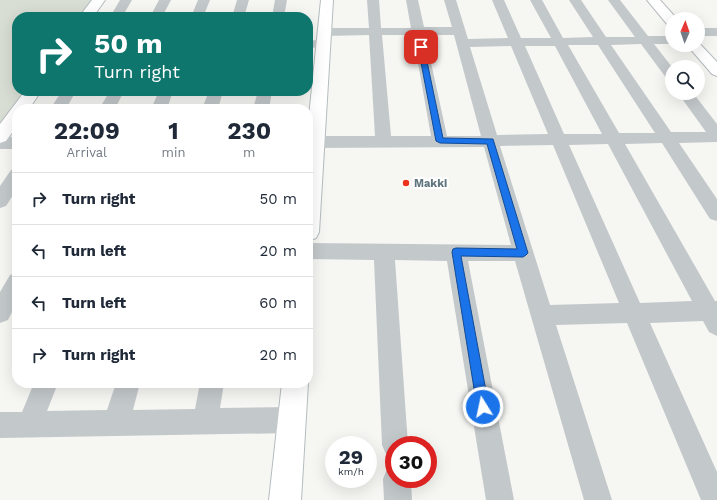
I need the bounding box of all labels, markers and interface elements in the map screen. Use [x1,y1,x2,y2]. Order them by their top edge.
north arrow [665,12,705,52]
map controls [665,12,705,100]
text: 50 m [94,27,163,60]
icon: right [28,28,80,80]
pin [404,30,438,64]
icon: arrive [410,36,432,58]
button: search [665,60,705,100]
text: Turn right [94,61,180,82]
text: 22:09 [54,117,120,145]
text: 1 [168,117,179,145]
text: 230 [227,117,271,145]
text: Arrival [67,145,107,160]
text: min [162,145,185,160]
text: m [243,145,255,160]
place label: Makki [414,177,447,190]
marker: Makki [401,178,411,188]
icon: right [28,188,50,210]
text: Turn right [62,190,135,208]
text: 50 m [260,190,297,208]
icon: left [28,240,50,262]
text: Turn left [62,242,126,260]
text: 20 m [260,242,297,260]
icon: left [28,292,50,314]
text: Turn left [62,294,126,312]
text: 60 m [259,294,297,312]
icon: right [28,344,50,366]
text: Turn right [62,346,135,364]
text: 20 m [260,346,297,364]
position arrow [462,386,504,428]
speed limit sign: 30 [385,436,437,488]
text: 29 [339,445,363,469]
text: km/h [338,466,364,477]

